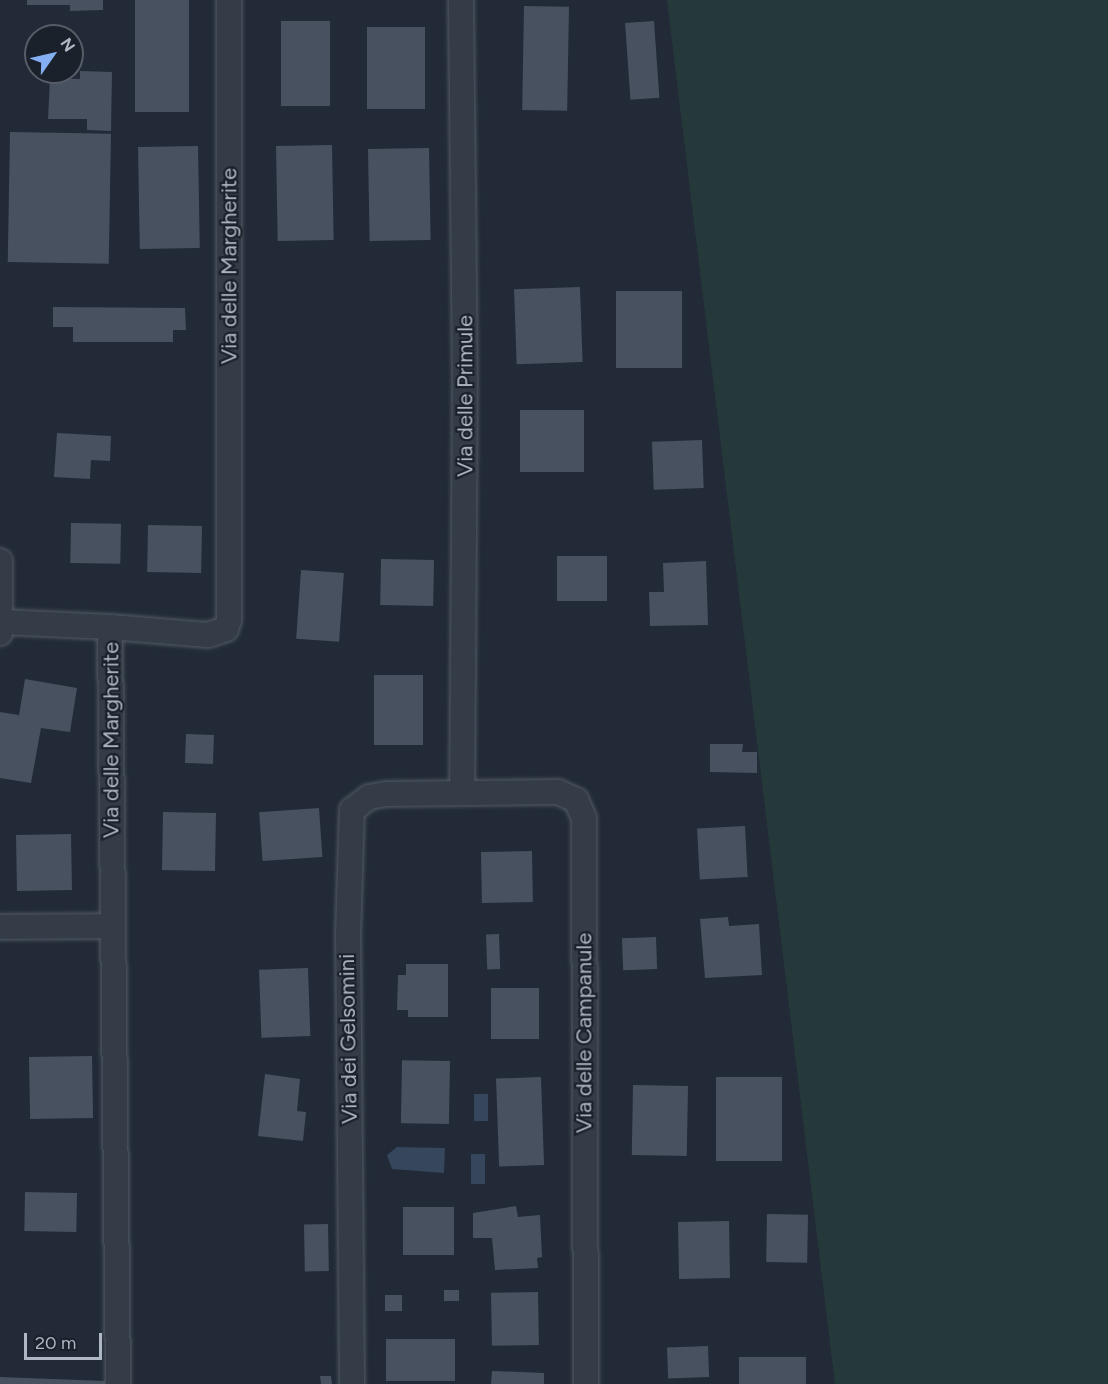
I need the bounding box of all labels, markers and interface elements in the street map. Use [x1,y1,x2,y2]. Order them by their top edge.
north arrow [24,24,84,84]
text: N [56,34,79,55]
street label: Via delle Margherite [216,168,242,364]
street label: Via delle Primule [452,315,478,477]
street label: Via delle Margherite [98,642,124,838]
street label: Via delle Campanule [571,933,597,1133]
street label: Via dei Gelsomini [333,954,363,1124]
scale bar [27,1321,105,1359]
text: 20 m [35,1332,76,1354]

